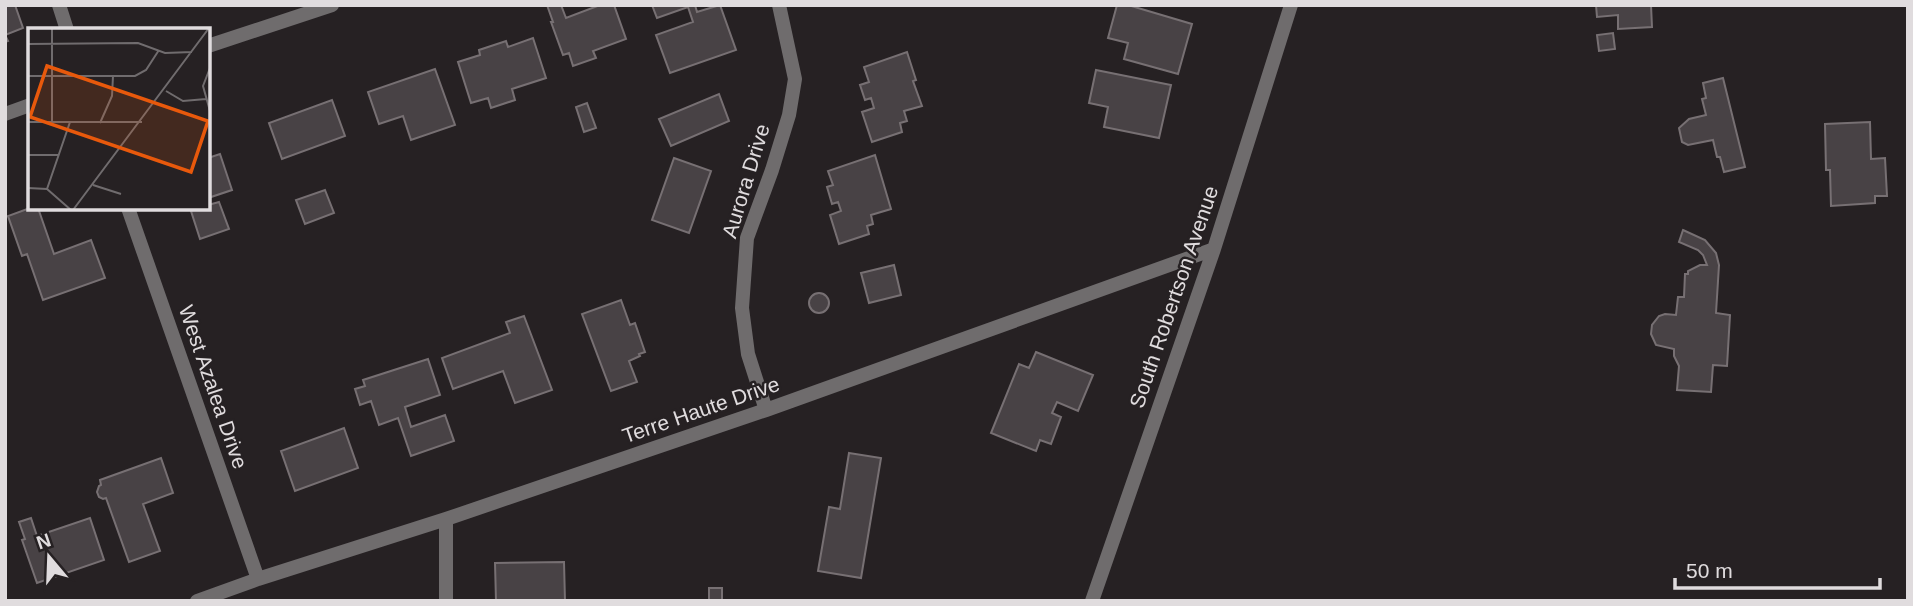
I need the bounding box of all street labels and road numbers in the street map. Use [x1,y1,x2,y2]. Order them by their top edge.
street label: Aurora Drive [717,121,774,241]
street label: South Robertson Avenue [1125,183,1222,411]
street label: West Azalea Drive [175,302,252,472]
street label: Terre Haute Drive [619,372,782,447]

